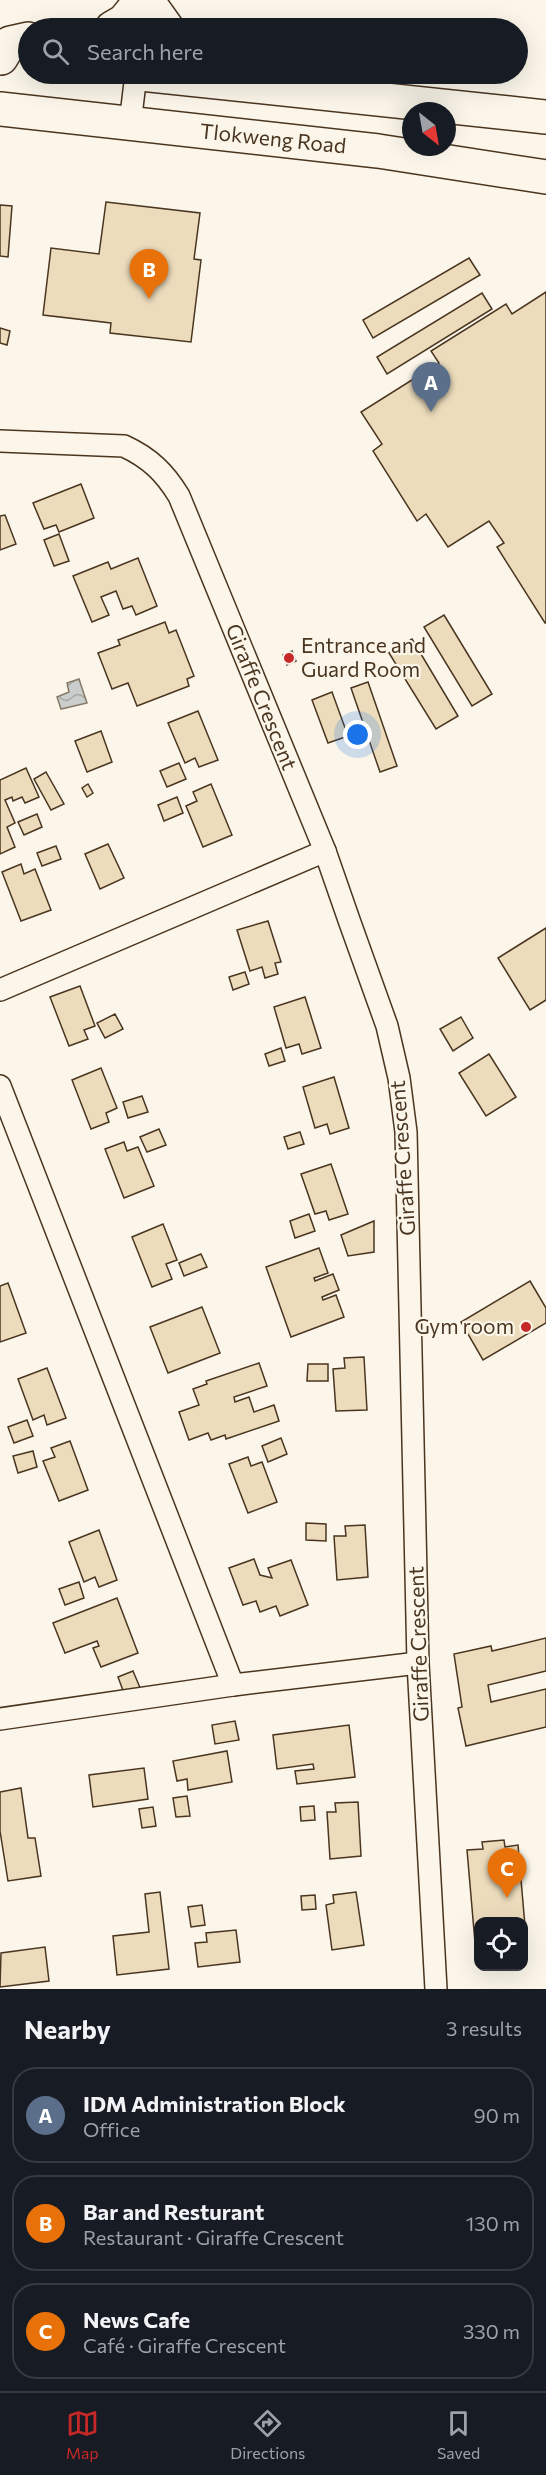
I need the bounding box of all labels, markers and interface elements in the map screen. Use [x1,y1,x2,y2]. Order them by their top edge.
search box [18,18,528,84]
icon: search [39,35,72,68]
text: Search here [87,38,203,65]
north arrow [402,102,456,156]
street label: Tlokweng Road [199,117,347,158]
pin: B [130,250,168,299]
pin: A [412,362,450,412]
street label: Giraffe Crescent [222,620,303,773]
place label: Entrance and Guard Room [301,632,426,681]
marker: Entrance and Guard Room [282,651,296,665]
your location [343,720,372,749]
street label: Giraffe Crescent [384,1080,419,1237]
place label: Gym room [414,1313,514,1338]
marker: Gym room [519,1320,533,1334]
street label: Giraffe Crescent [402,1566,433,1722]
pin: C [488,1848,526,1898]
map controls [474,1917,528,1971]
button: locate [474,1917,528,1971]
text: Nearby [24,2013,111,2044]
text: 3 results [446,2016,522,2040]
text: IDM Administration Block [83,2090,346,2117]
text: A [38,2103,53,2127]
text: 90 m [474,2103,520,2127]
text: Office [83,2117,140,2141]
text: Bar and Resturant [83,2198,264,2225]
text: B [39,2211,52,2235]
text: 130 m [466,2211,520,2235]
text: Restaurant · Giraffe Crescent [83,2225,344,2249]
text: News Cafe [83,2306,190,2333]
text: C [39,2319,52,2343]
text: 330 m [463,2319,520,2343]
text: Café · Giraffe Crescent [83,2333,286,2357]
tab: Map [66,2407,99,2462]
tab: Directions [230,2407,305,2462]
tab: Saved [437,2407,480,2462]

